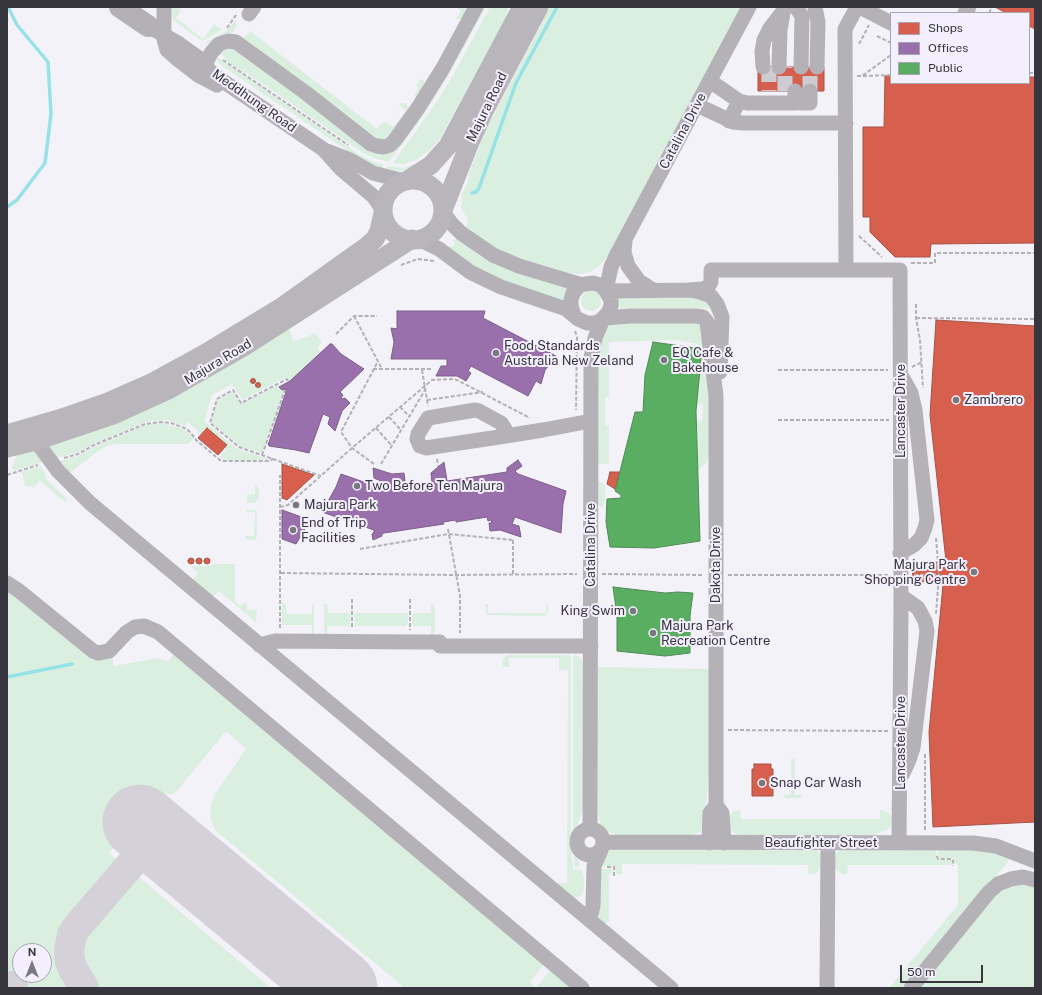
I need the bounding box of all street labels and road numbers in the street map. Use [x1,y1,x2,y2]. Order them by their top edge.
street label: Meddhung Road [209,66,299,136]
street label: Majura Road [463,70,511,144]
street label: Catalina Drive [656,90,710,172]
street label: Majura Road [182,336,254,388]
street label: Lancaster Drive [893,364,909,458]
street label: Catalina Drive [583,503,599,587]
street label: Dakota Drive [708,527,724,603]
street label: Lancaster Drive [893,696,909,790]
street label: Beaufighter Street [765,835,877,851]

